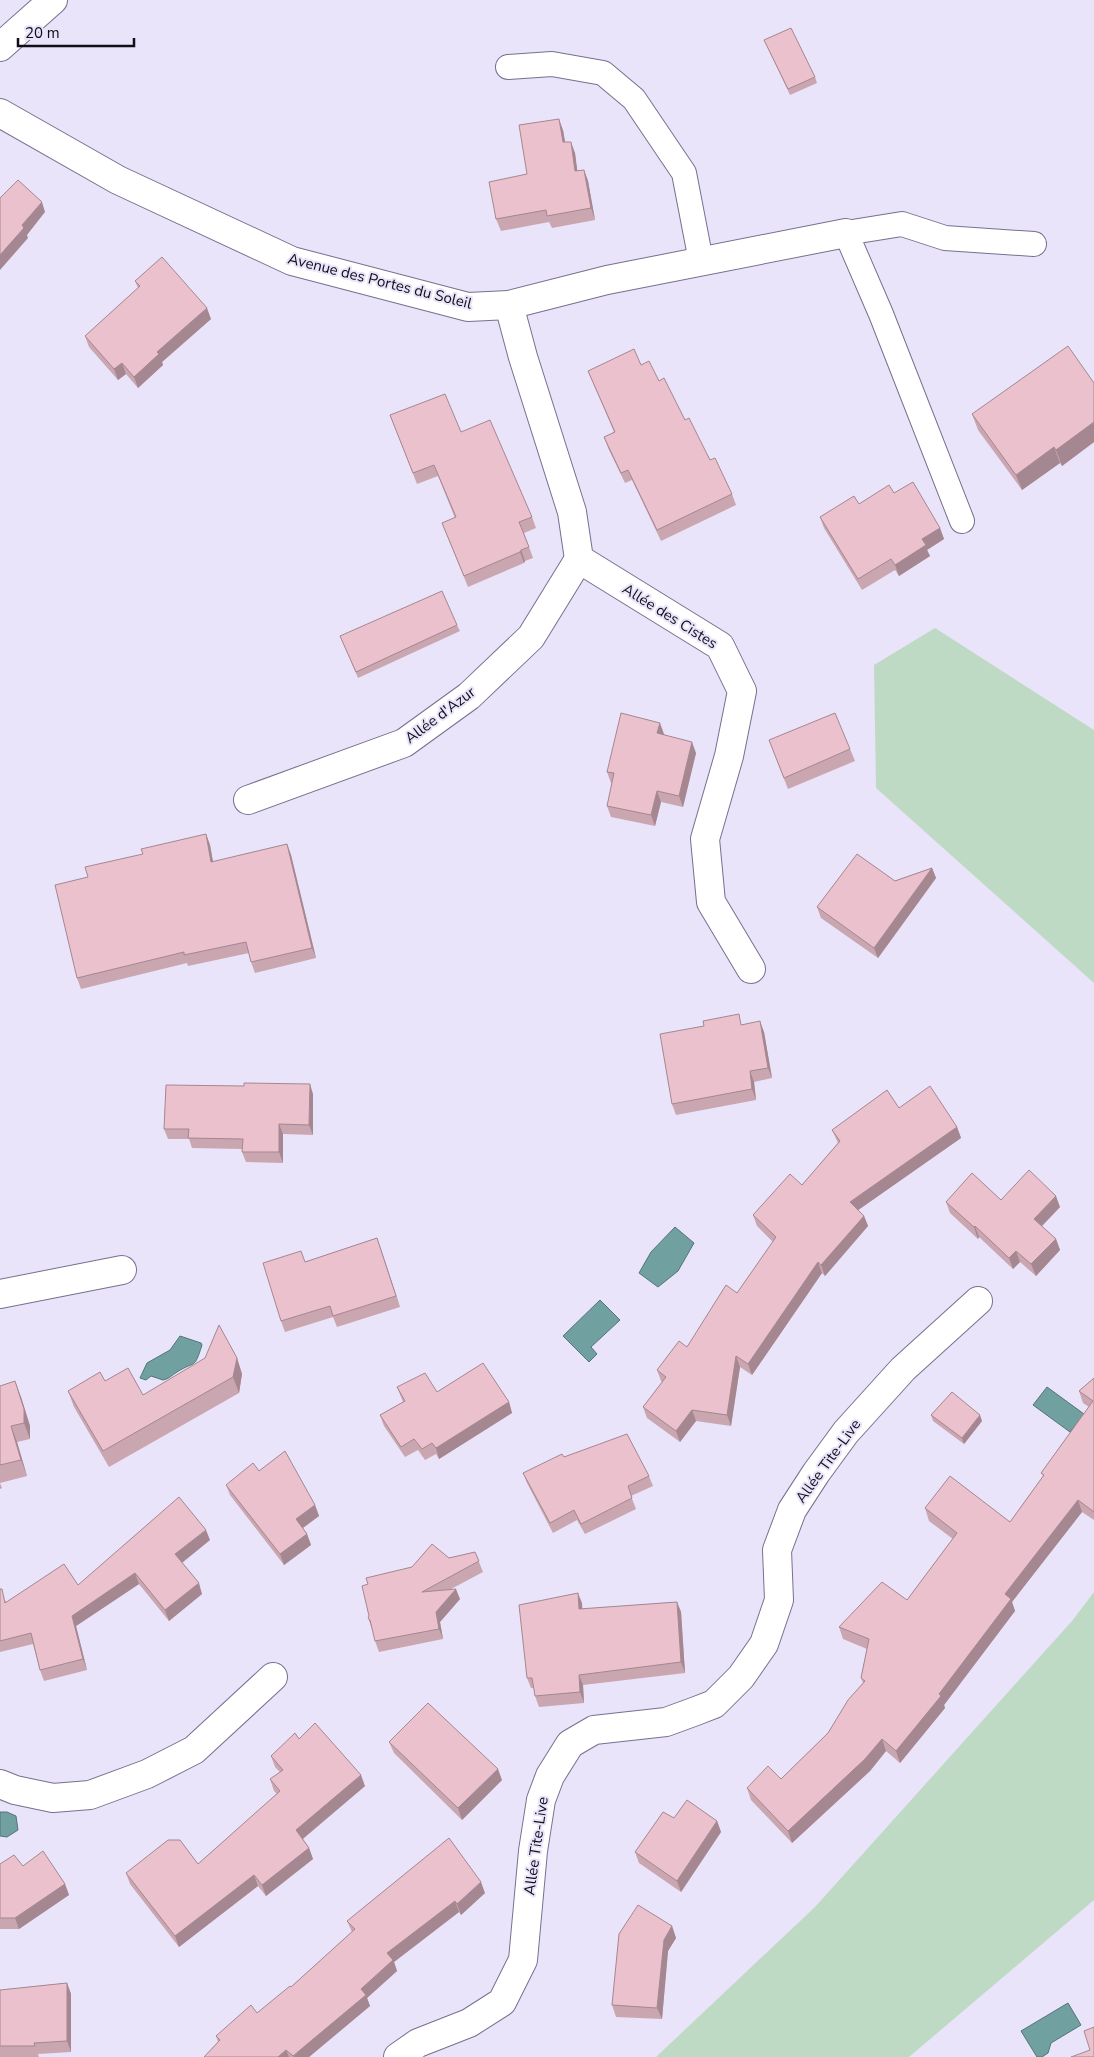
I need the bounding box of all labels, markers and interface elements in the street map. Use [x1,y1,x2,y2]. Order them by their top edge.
scale bar [18,15,134,47]
text: 20 m [25,23,60,43]
street label: Avenue des Portes du Soleil [286,248,475,314]
street label: Allée des Cistes [619,579,721,653]
street label: Allée d'Azur [401,682,480,748]
street label: Allée Tite-Live [791,1415,865,1507]
street label: Allée Tite-Live [519,1796,553,1896]

